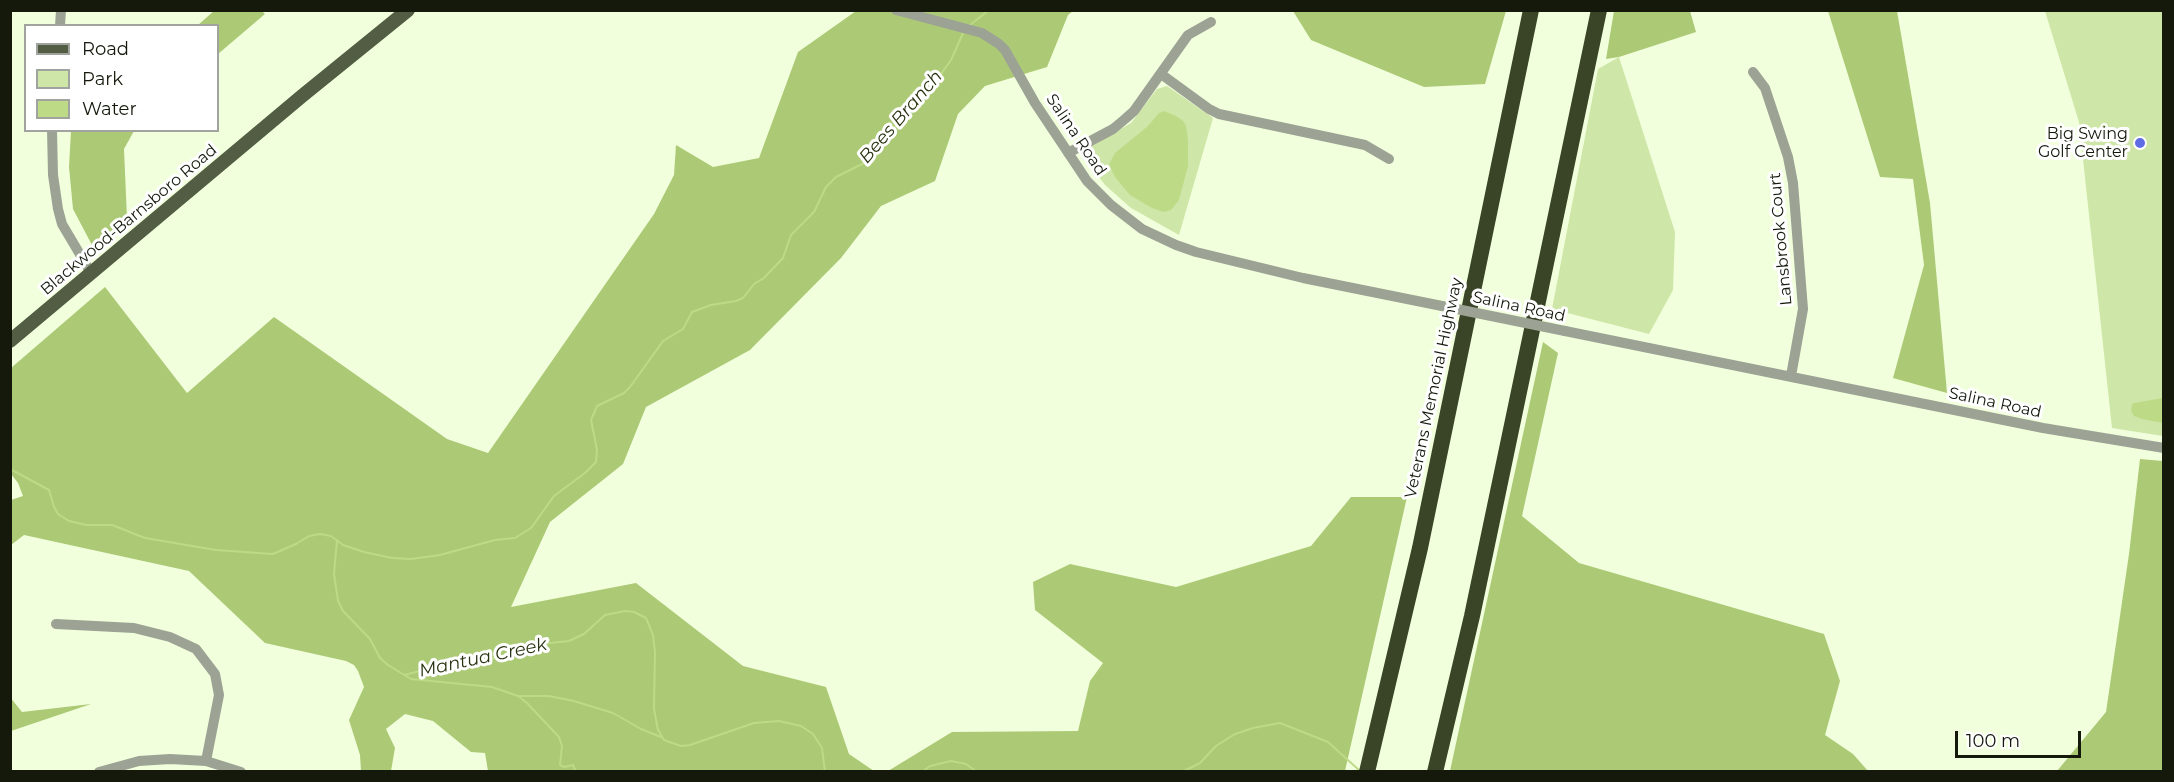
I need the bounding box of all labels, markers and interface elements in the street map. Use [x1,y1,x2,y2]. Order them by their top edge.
legend [24,24,219,132]
text: Road [82,38,129,60]
water label: Bees Branch [855,66,947,168]
text: Park [82,68,123,90]
street label: Salina Road [1042,91,1110,179]
text: Water [82,98,137,120]
place label: Big Swing Golf Center [2038,124,2128,162]
marker: Big Swing Golf Center [2133,136,2147,150]
street label: Blackwood-Barnsboro Road [37,141,221,299]
street label: Lansbrook Court [1766,172,1796,306]
street label: Veterans Memorial Highway [1401,276,1467,500]
street label: Salina Road [1471,288,1567,326]
street label: Salina Road [1947,384,2043,422]
water label: Mantua Creek [417,634,549,682]
scale bar [1958,719,2084,757]
text: 100 m [1966,730,2020,752]

